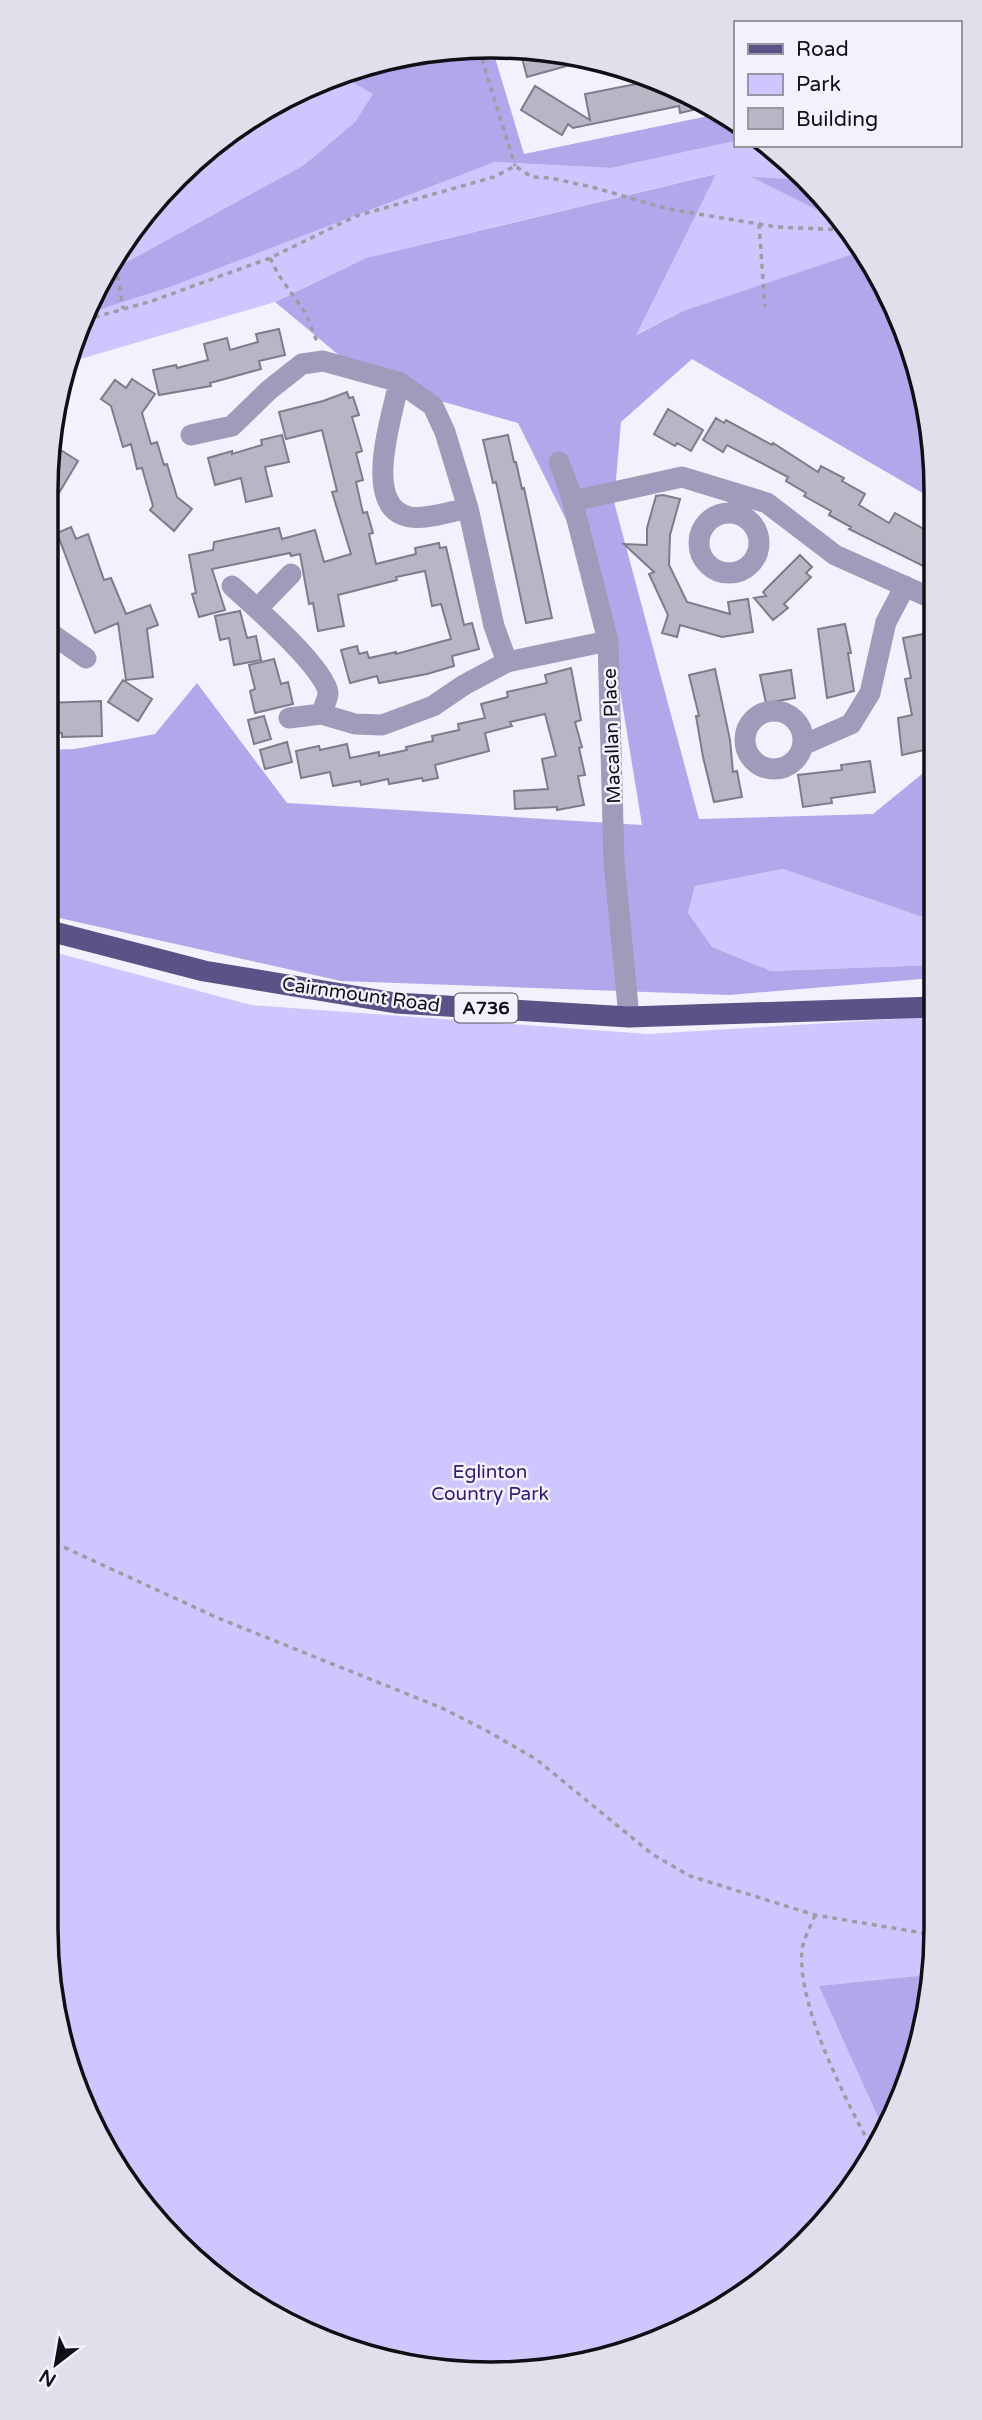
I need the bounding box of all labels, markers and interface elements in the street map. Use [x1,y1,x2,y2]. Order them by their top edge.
legend [734,21,961,147]
text: Road [796,37,849,62]
text: Park [796,72,841,97]
text: Building [796,107,878,132]
street label: Macallan Place [599,668,625,804]
street label: Cairnmount Road [280,973,441,1017]
road number: A736 [454,993,518,1023]
park label: Eglinton Country Park [431,1461,549,1505]
north arrow [21,2329,91,2399]
text: N [36,2364,60,2391]

